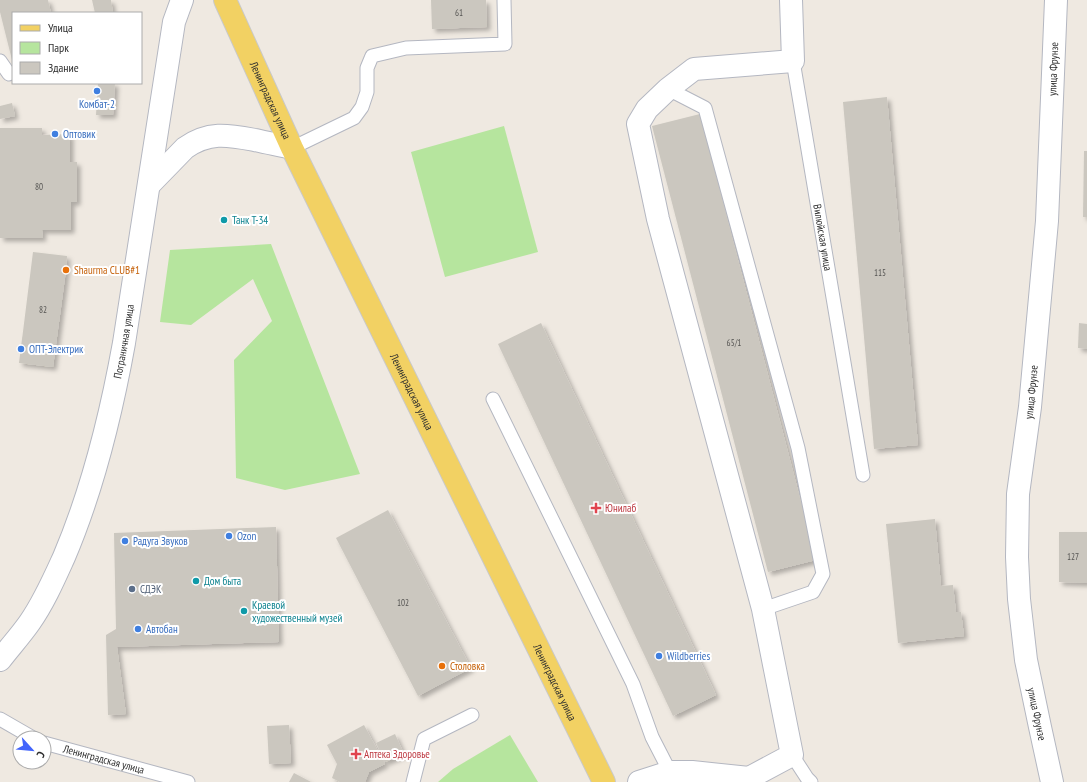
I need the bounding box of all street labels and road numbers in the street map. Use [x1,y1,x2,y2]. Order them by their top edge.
street label: улица Фрунзе [1045,41,1061,96]
street label: Ленинградская улица [246,58,294,141]
street label: Вилюйская улица [810,203,835,272]
street label: Пограничная улица [110,303,137,380]
street label: Ленинградская улица [387,350,437,432]
street label: улица Фрунзе [1021,364,1041,420]
street label: Ленинградская улица [530,641,580,723]
street label: улица Фрунзе [1025,686,1050,742]
street label: Ленинградская улица [61,741,146,777]

